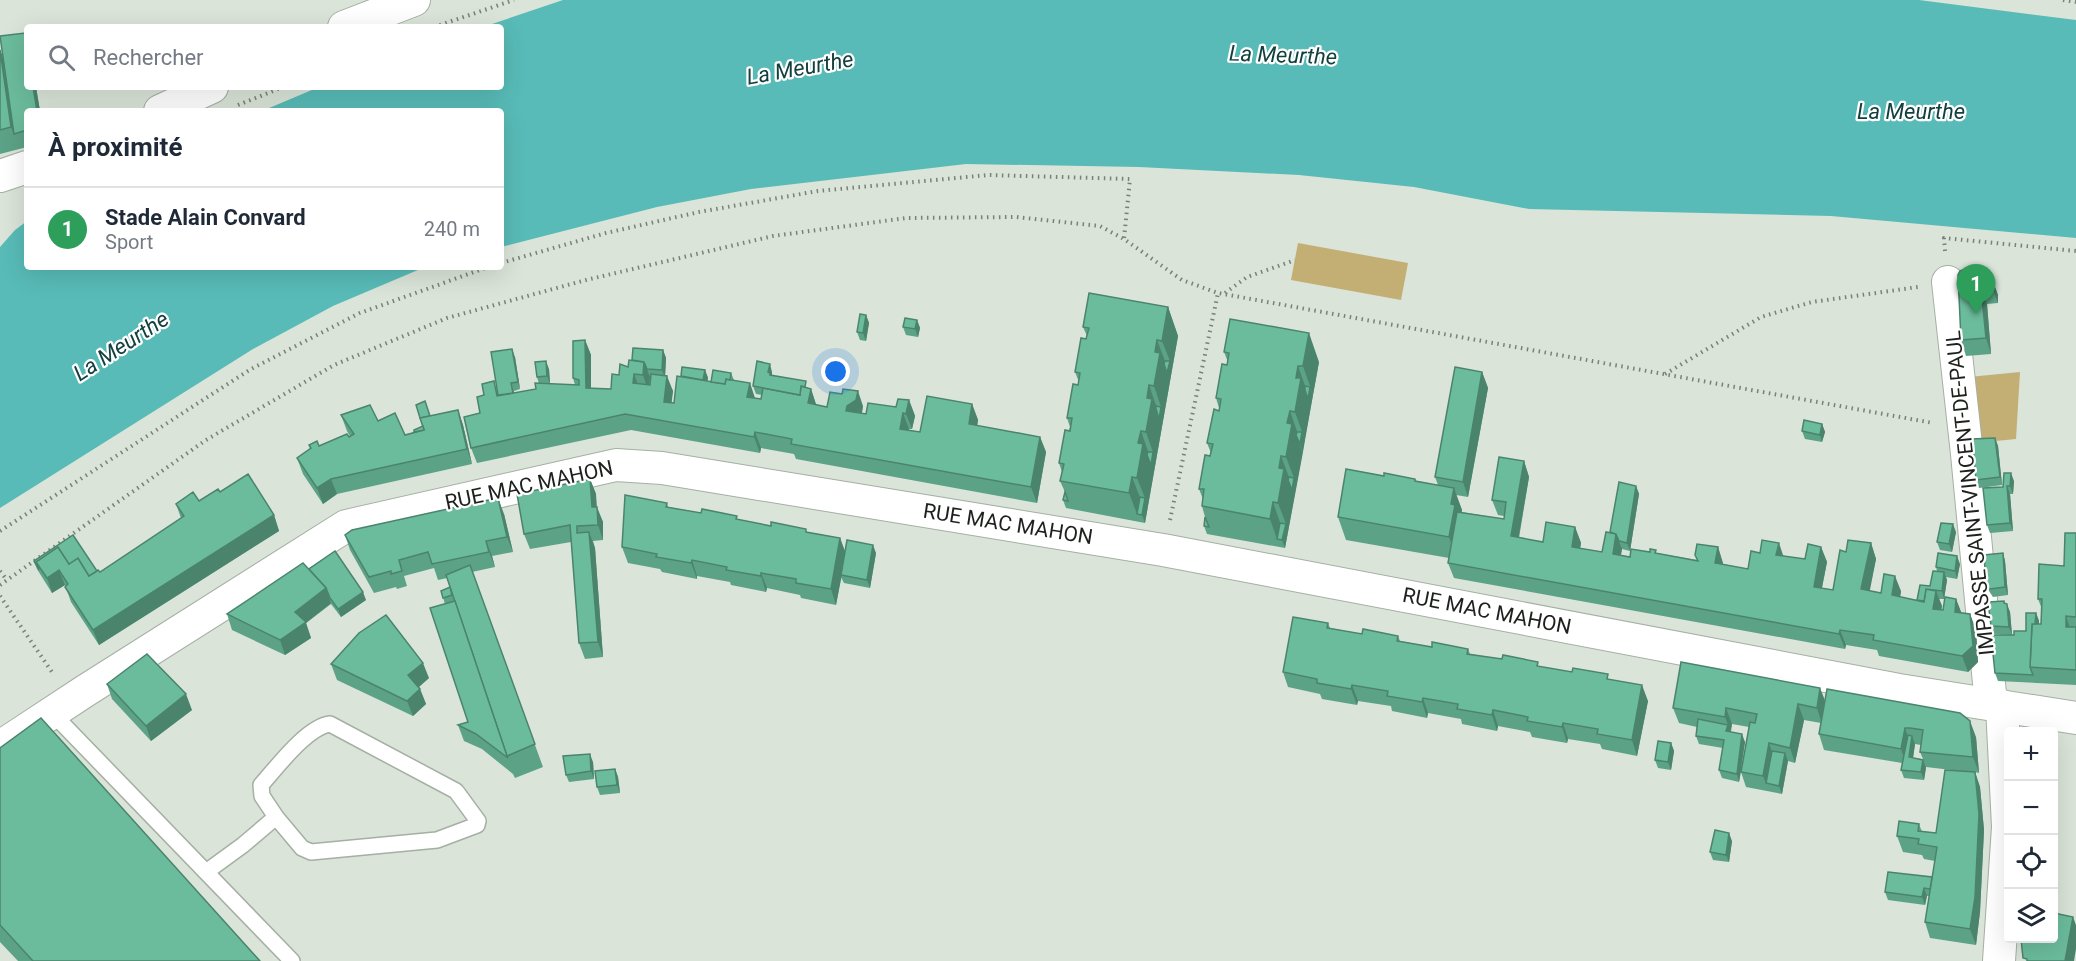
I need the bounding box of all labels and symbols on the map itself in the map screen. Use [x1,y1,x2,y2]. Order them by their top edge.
water label: La Meurthe [1229,41,1337,69]
water label: La Meurthe [745,46,855,90]
water label: La Meurthe [1857,99,1965,124]
pin: 1 [1956,264,1996,314]
water label: La Meurthe [69,306,173,386]
street label: IMPASSE SAINT-VINCENT-DE-PAUL [1941,329,1999,657]
your location [821,357,850,386]
street label: RUE MAC MAHON [443,455,615,515]
street label: RUE MAC MAHON [922,499,1094,549]
street label: RUE MAC MAHON [1401,583,1573,639]

